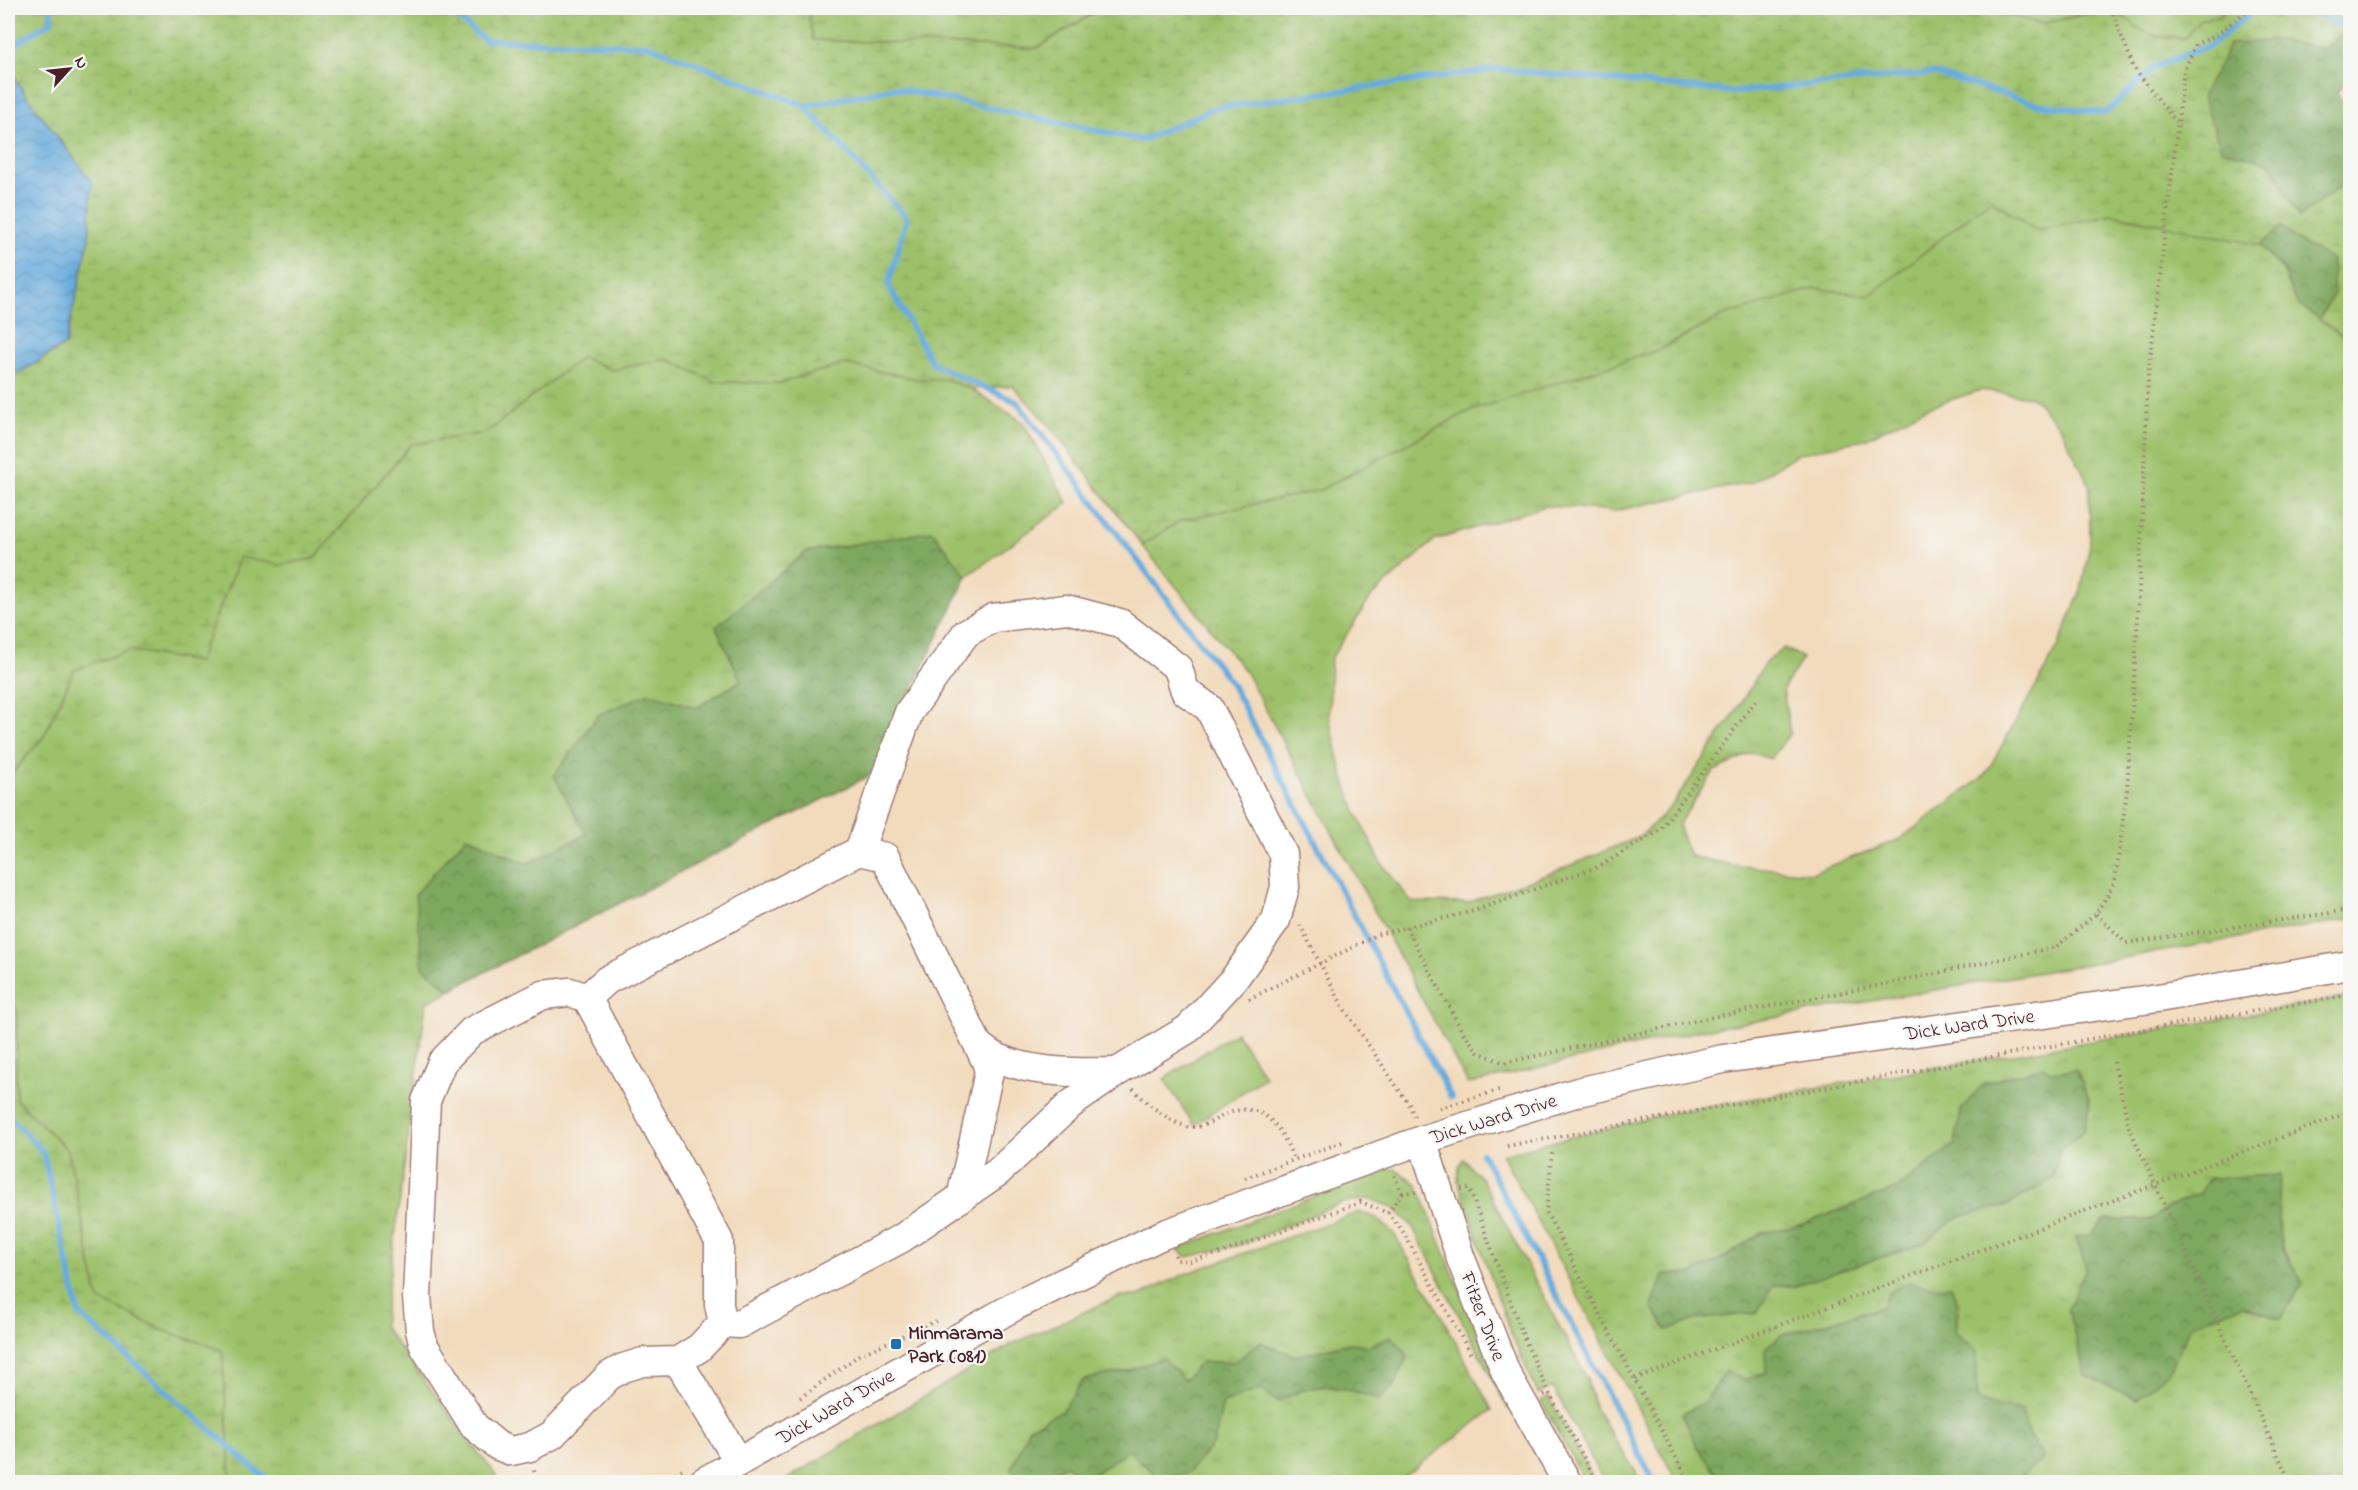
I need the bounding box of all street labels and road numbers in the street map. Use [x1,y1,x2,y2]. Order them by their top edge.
street label: Dick Ward Drive [1901,1003,2036,1050]
street label: Dick Ward Drive [1426,1087,1561,1154]
street label: Fitzer Drive [1451,1267,1512,1366]
street label: Dick Ward Drive [771,1363,900,1454]

